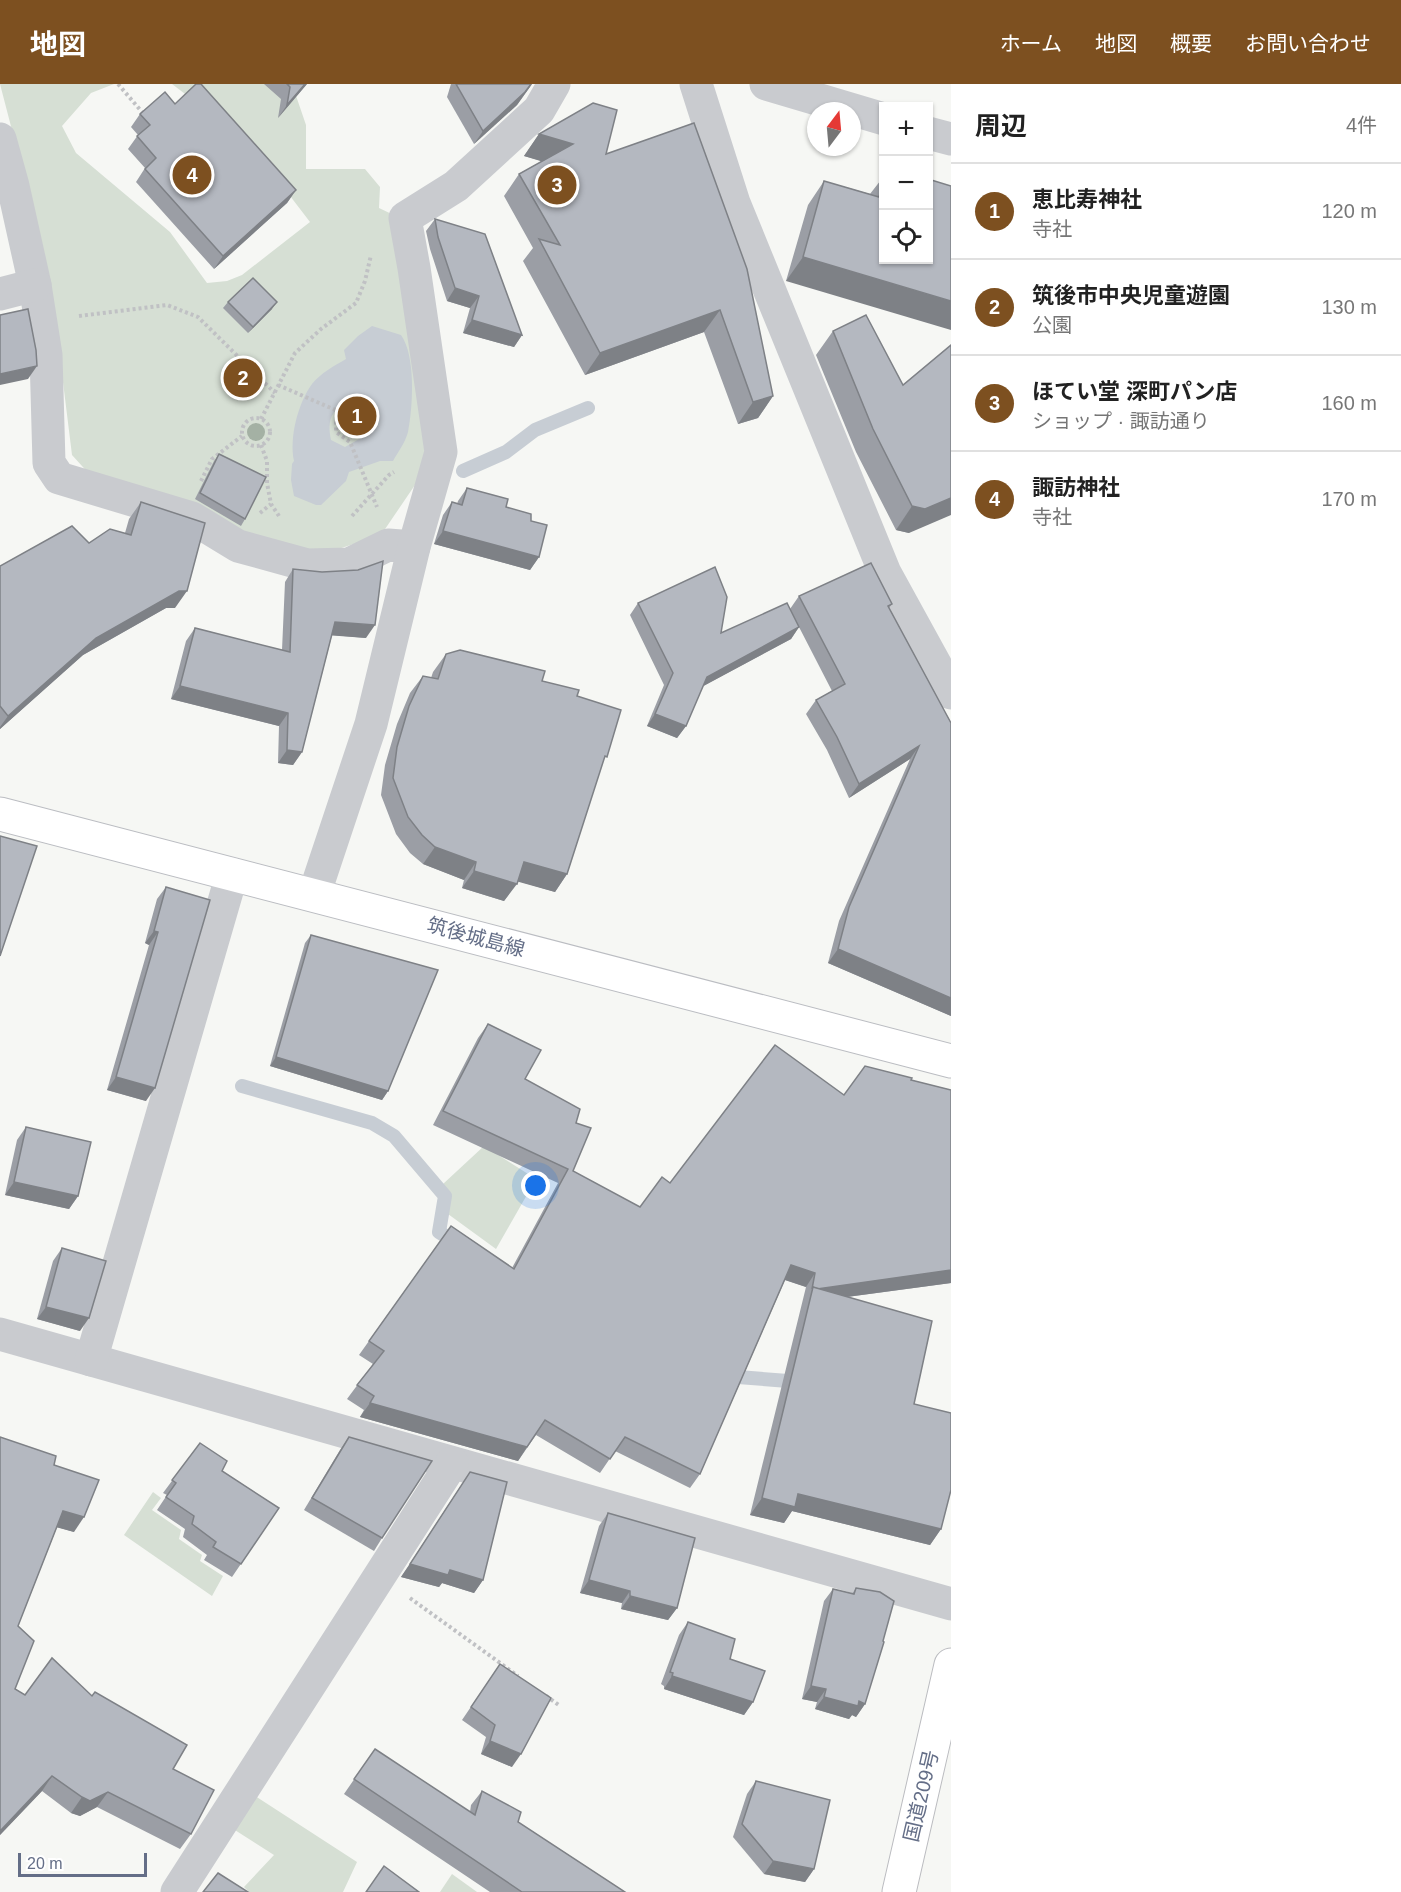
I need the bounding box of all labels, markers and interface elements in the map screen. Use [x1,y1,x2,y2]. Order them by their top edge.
text: 地図 [30,29,86,60]
text: ホーム [1000,32,1062,55]
text: 地図 [1095,32,1137,55]
text: 概要 [1170,32,1212,55]
text: お問い合わせ [1245,32,1371,55]
north arrow [807,102,861,156]
map controls [879,102,933,264]
button: + [879,102,933,156]
text: 周辺 [975,111,1027,141]
text: 4件 [1346,114,1377,136]
pin: 4 [172,152,212,197]
button: − [879,156,933,210]
pin: 3 [538,162,576,208]
text: 恵比寿神社 [1032,187,1142,212]
text: 1 [989,200,1000,222]
text: 120 m [1321,200,1377,222]
button: locate [879,210,933,264]
text: 寺社 [1032,218,1072,240]
text: 筑後市中央児童遊園 [1032,283,1230,308]
text: 2 [989,296,1000,318]
text: 130 m [1321,296,1377,318]
text: 公園 [1032,314,1072,336]
pin: 2 [224,356,262,400]
text: ほてい堂 深町パン店 [1032,379,1237,404]
text: 3 [989,392,1000,414]
text: 160 m [1321,392,1377,414]
pin: 1 [338,394,376,438]
text: ショップ · 諏訪通り [1032,410,1210,432]
text: 諏訪神社 [1032,475,1120,500]
text: 4 [989,488,1000,510]
text: 170 m [1321,488,1377,510]
text: 寺社 [1032,506,1072,528]
street label: 筑後城島線 [425,913,527,961]
your location [521,1171,550,1200]
street label: 国道209号 [900,1748,942,1844]
scale bar [18,1850,147,1878]
text: 20 m [27,1855,63,1872]

